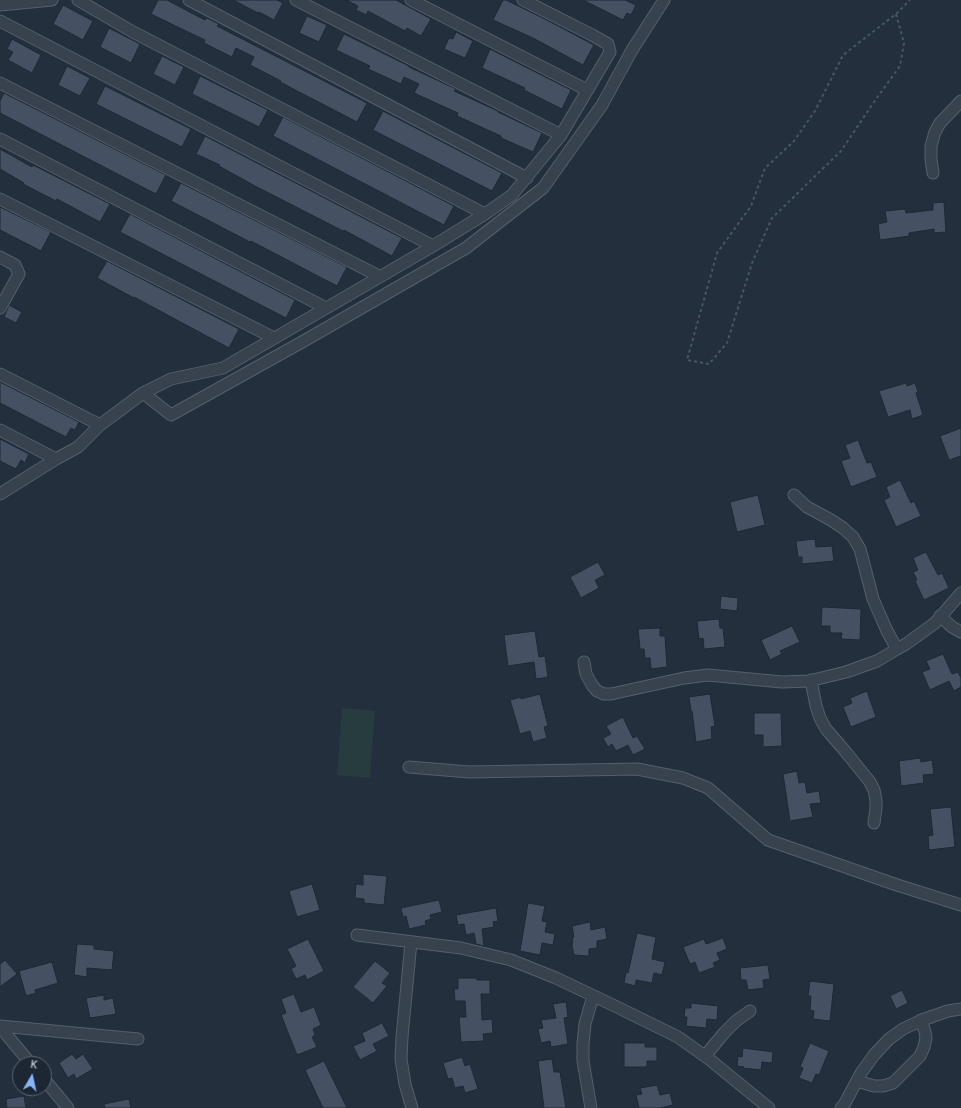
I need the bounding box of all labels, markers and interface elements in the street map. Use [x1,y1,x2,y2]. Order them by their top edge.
north arrow [12,1056,52,1096]
text: K [29,1058,38,1072]

